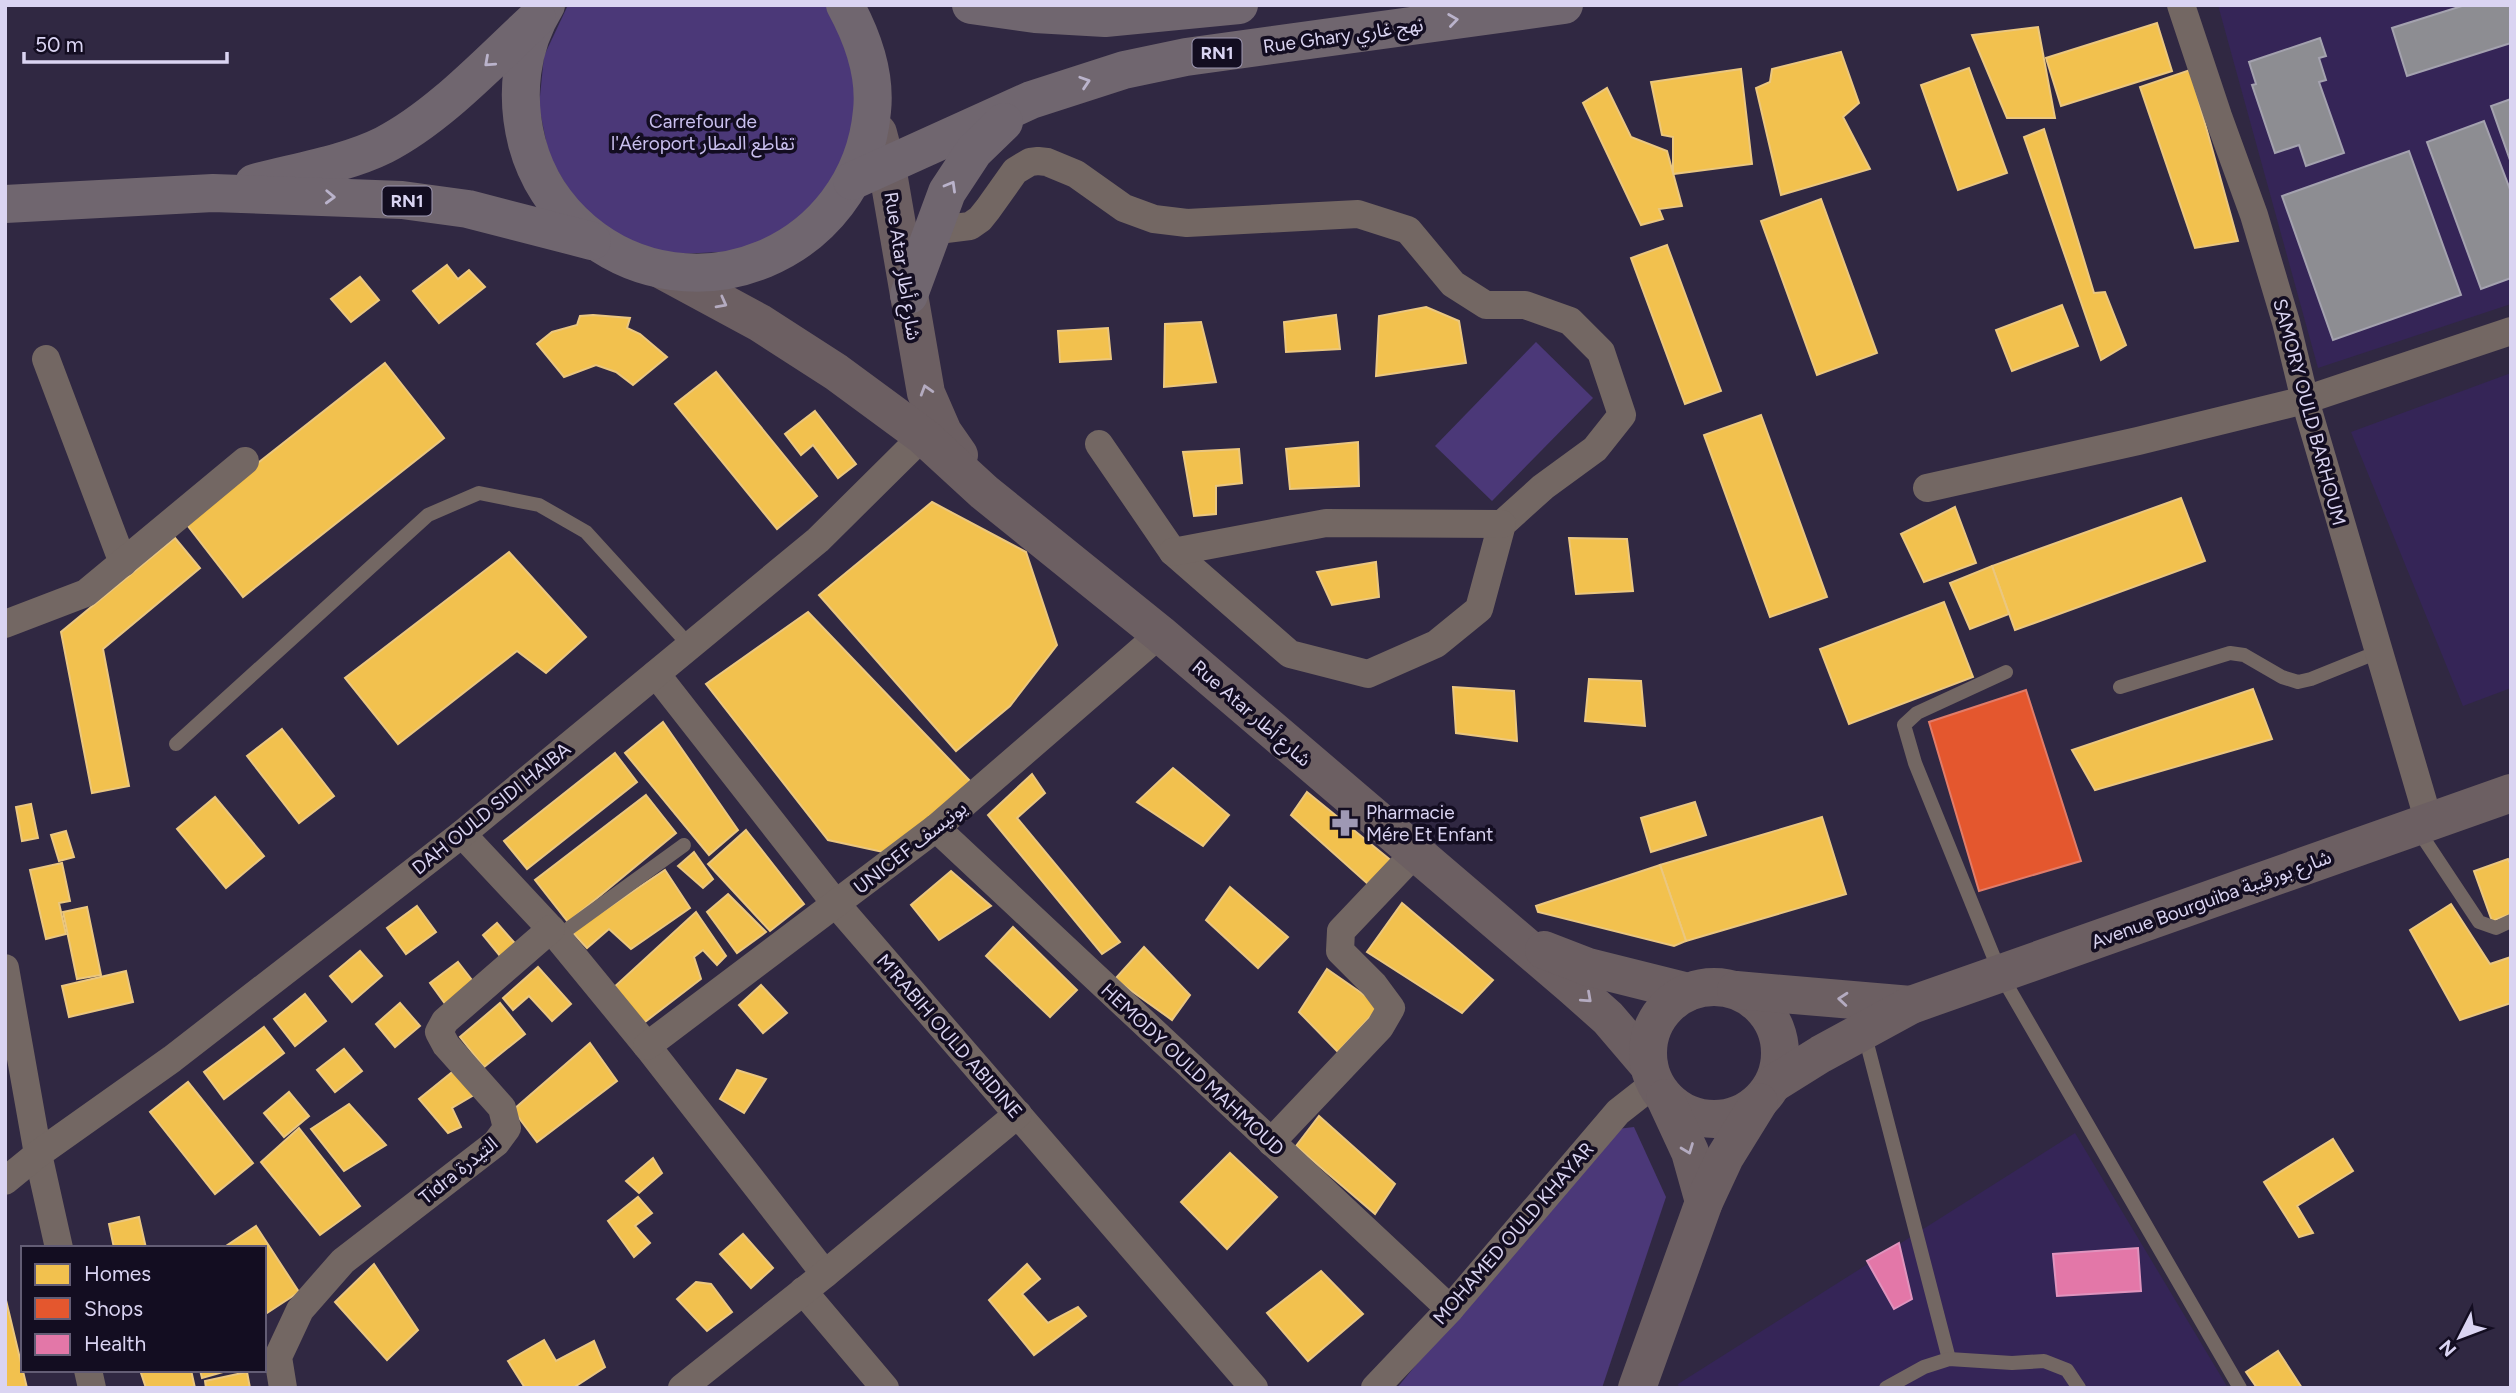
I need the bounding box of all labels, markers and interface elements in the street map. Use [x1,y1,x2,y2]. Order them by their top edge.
one-way arrow [1448,12,1459,27]
street label: Rue Ghary نهج غاري [1261,13,1425,62]
scale bar [24,21,228,65]
text: 50 m [35,32,84,57]
road number: RN1 [1192,38,1242,68]
one-way arrow [484,54,497,66]
one-way arrow [1078,76,1090,91]
park label: Carrefour de l'Aéroport تقاطع المطار [611,110,795,158]
one-way arrow [943,180,956,193]
road number: RN1 [382,186,432,216]
one-way arrow [325,190,336,205]
street label: Rue Atar شارع أطار [877,190,926,342]
one-way arrow [715,295,727,308]
street label: SAMORY OULD BARHOUM [2268,296,2351,528]
one-way arrow [920,385,935,397]
street label: Rue Atar شارع أطار [1186,656,1316,773]
street label: DAH OULD SIDI HAIBA [407,737,575,879]
street label: UNICEF يونيسف [849,796,971,899]
place label: Pharmacie Mére Et Enfant [1366,801,1493,846]
pharmacy icon: Pharmacie Mére Et Enfant [1330,808,1360,838]
street label: Avenue Bourguiba شارع بورقيبة [2088,845,2335,956]
street label: M'RABIH OULD ABIDINE [872,950,1027,1123]
street label: HEMODY OULD MAHMOUD [1096,979,1289,1160]
one-way arrow [1579,990,1592,1003]
one-way arrow [1837,992,1848,1007]
street label: Tidra التيدرة [414,1132,502,1209]
street label: MOHAMED OULD KHAYAR [1428,1138,1599,1329]
one-way arrow [1679,1142,1693,1154]
legend [21,1246,266,1372]
text: Homes [84,1261,151,1286]
text: Shops [84,1296,143,1321]
north arrow [2425,1302,2495,1372]
text: Health [84,1331,146,1356]
text: N [2434,1335,2461,1361]

